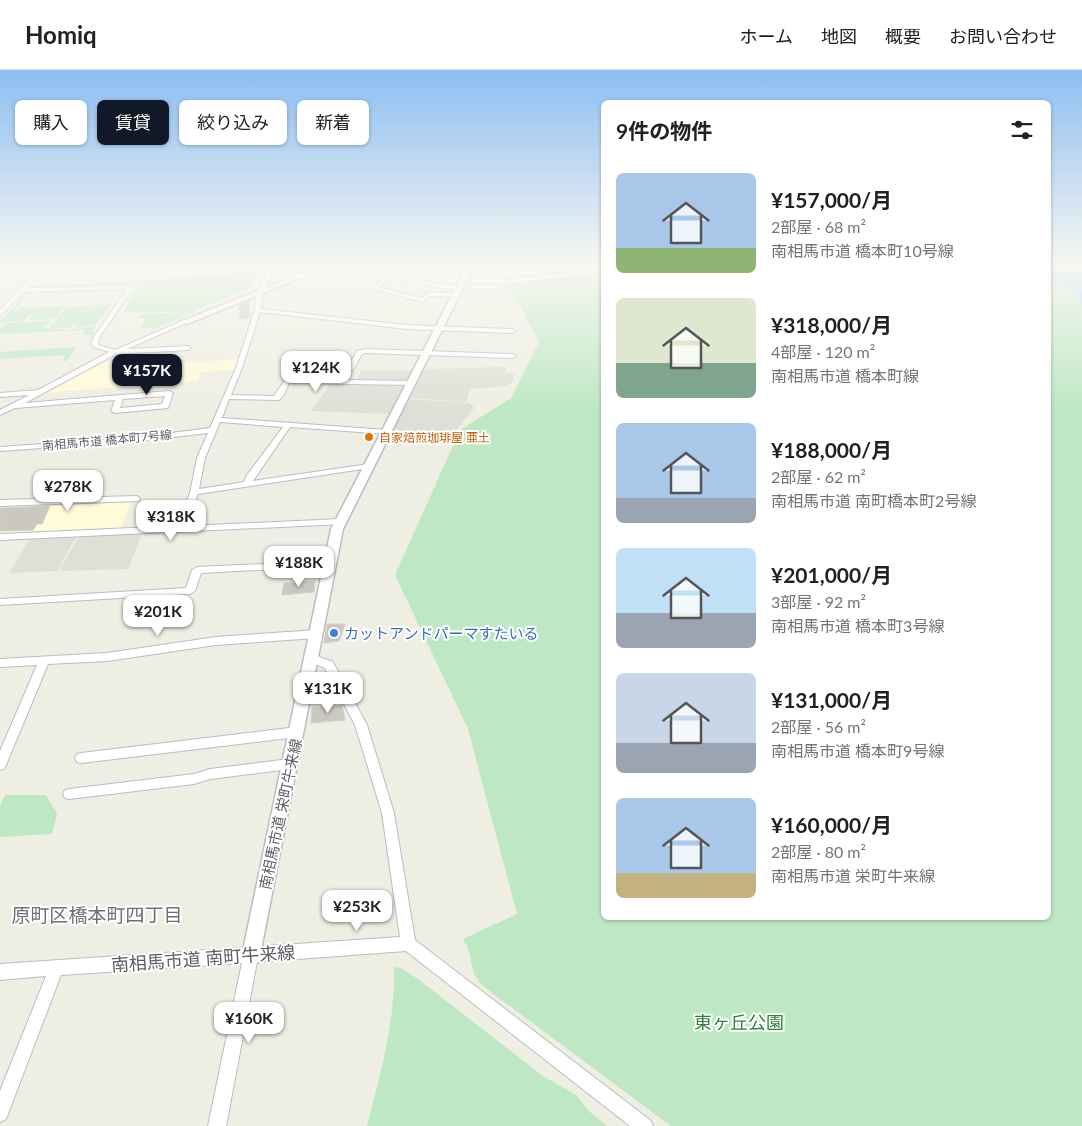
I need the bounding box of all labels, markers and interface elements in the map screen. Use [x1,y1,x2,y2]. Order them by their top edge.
text: Homiq [25,20,97,49]
text: ホーム [740,25,793,47]
text: 地図 [821,25,857,47]
text: 概要 [885,25,921,47]
text: お問い合わせ [949,25,1057,47]
chip: 購入 [15,100,87,145]
chip: 賃貸 [97,100,169,145]
chip: 絞り込み [179,100,287,145]
chip: 新着 [297,100,369,145]
icon: filters [1008,116,1036,144]
text: 9件の物件 [616,118,712,143]
text: ¥157,000/月 [771,187,892,212]
icon: home [656,193,716,253]
text: 2部屋 · 68 m² [771,217,866,236]
text: 南相馬市道 橋本町10号線 [771,241,954,260]
text: ¥318,000/月 [771,312,892,337]
icon: home [656,318,716,378]
text: 4部屋 · 120 m² [771,342,875,361]
pin: ¥124K [281,350,351,393]
pin: ¥157K [112,354,182,396]
text: ¥124K [292,357,340,376]
text: ¥157K [123,360,171,379]
text: 南相馬市道 橋本町線 [771,366,919,385]
street label: 南相馬市道 橋本町7号線 [42,427,172,453]
place label: 自家焙煎珈琲屋 亜土 [379,430,490,445]
marker: 自家焙煎珈琲屋 亜土 [363,431,375,443]
text: ¥188,000/月 [771,437,892,462]
icon: home [656,443,716,503]
text: 2部屋 · 62 m² [771,467,866,486]
pin: ¥278K [33,470,103,512]
text: ¥278K [44,476,92,495]
text: 南相馬市道 南町橋本町2号線 [771,491,976,510]
pin: ¥318K [136,500,206,542]
text: ¥318K [147,506,195,525]
pin: ¥188K [264,546,334,588]
text: ¥188K [275,552,323,571]
text: ¥201,000/月 [771,562,892,587]
icon: home [656,568,716,628]
text: 3部屋 · 92 m² [771,592,866,611]
pin: ¥201K [123,594,193,637]
text: ¥201K [134,601,182,620]
text: 南相馬市道 橋本町3号線 [771,616,944,635]
place label: カットアンドパーマすたいる [344,624,538,642]
marker: カットアンドパーマすたいる [328,627,340,639]
pin: ¥131K [293,672,363,714]
text: ¥131K [304,678,352,697]
text: ¥131,000/月 [771,687,892,712]
icon: home [656,693,716,753]
text: 2部屋 · 56 m² [771,717,866,736]
street label: 南相馬市道 栄町牛来線 [255,737,305,891]
text: 南相馬市道 橋本町9号線 [771,741,944,760]
text: ¥160,000/月 [771,812,892,837]
icon: home [656,818,716,878]
text: 2部屋 · 80 m² [771,842,866,861]
text: 南相馬市道 栄町牛来線 [771,866,935,885]
pin: ¥253K [322,890,392,932]
text: ¥253K [333,896,381,915]
district label: 原町区橋本町四丁目 [11,903,183,926]
street label: 南相馬市道 南町牛来線 [110,941,296,975]
pin: ¥160K [214,1002,284,1044]
text: ¥160K [225,1008,273,1027]
park label: 東ヶ丘公園 [694,1011,784,1033]

